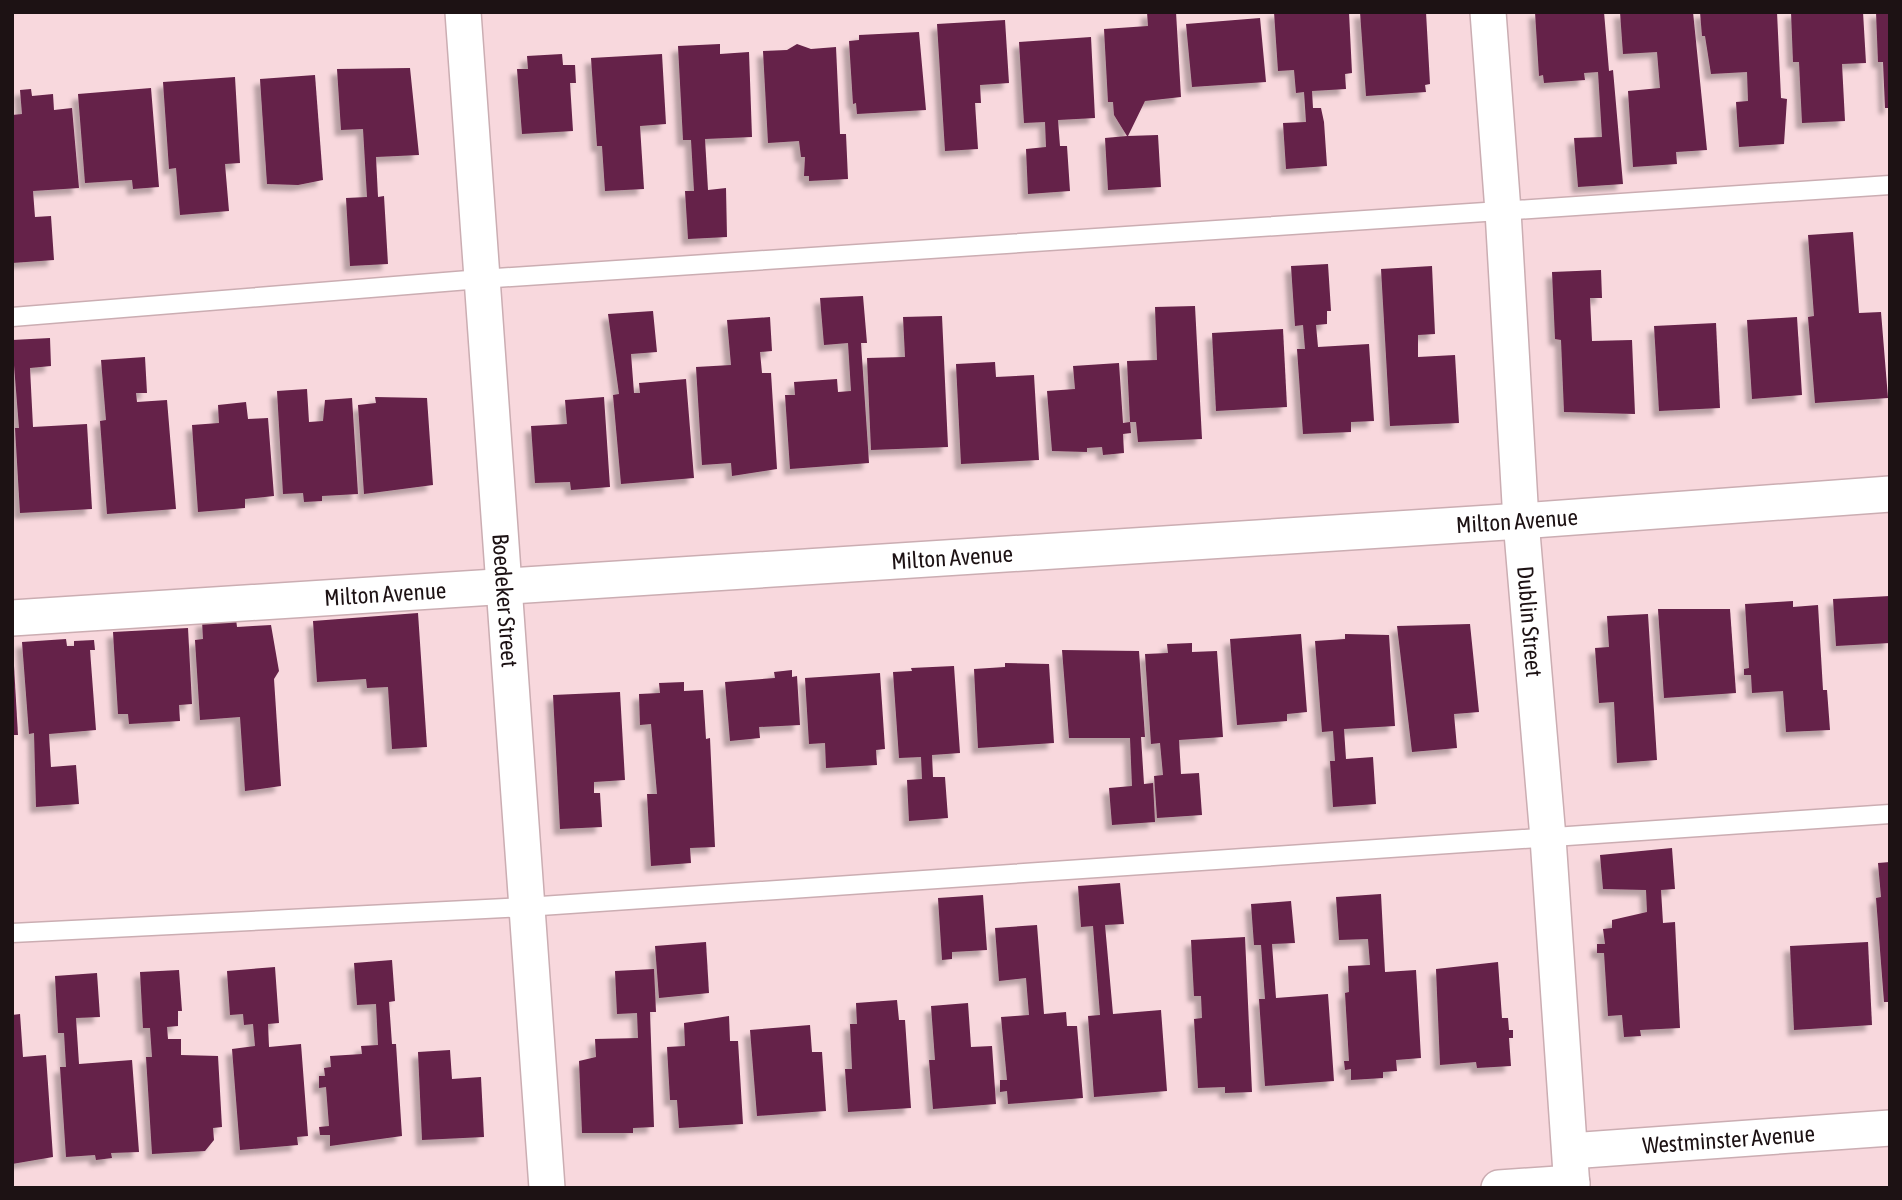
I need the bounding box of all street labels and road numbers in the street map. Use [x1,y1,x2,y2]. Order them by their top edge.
street label: Milton Avenue [1455,504,1579,538]
street label: Boedeker Street [487,533,523,668]
street label: Milton Avenue [890,541,1014,574]
street label: Dublin Street [1512,565,1547,678]
street label: Milton Avenue [323,577,447,611]
street label: Westminster Avenue [1641,1120,1816,1159]

